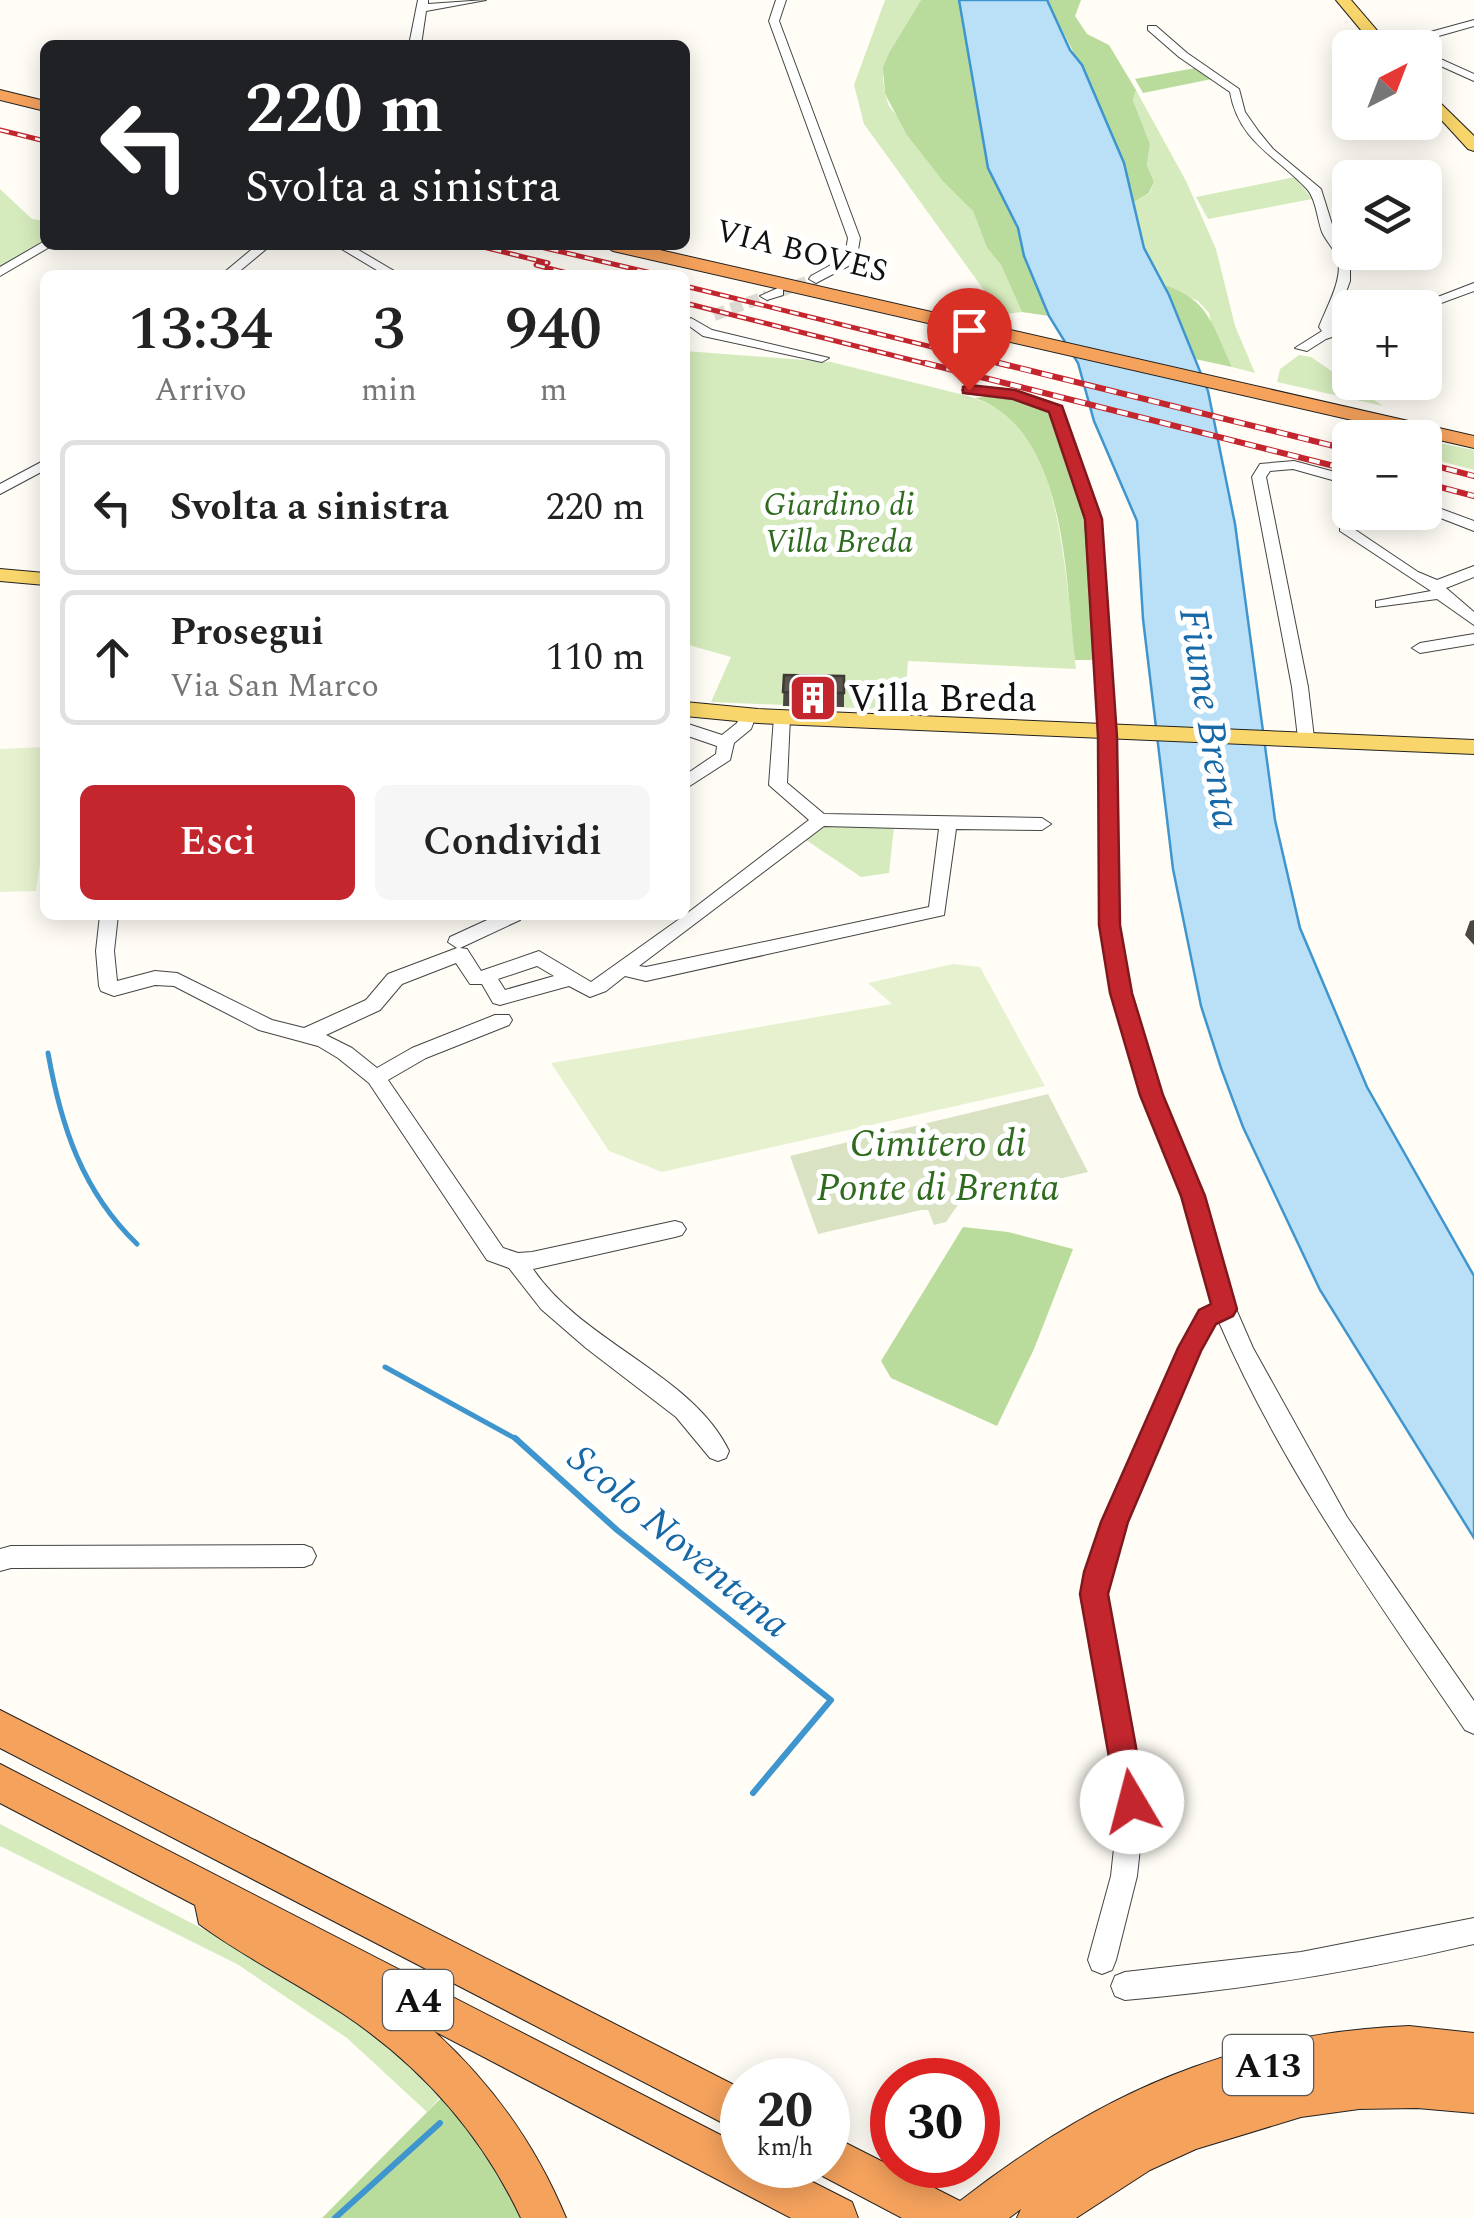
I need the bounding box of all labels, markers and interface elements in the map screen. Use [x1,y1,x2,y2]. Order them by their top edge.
north arrow [1332,30,1442,140]
map controls [1332,30,1442,530]
text: 220 m [245,57,443,163]
icon: left [80,80,210,210]
text: Svolta a sinistra [245,153,561,222]
button: layers [1332,160,1442,270]
street label: VIA BOVES [711,206,893,296]
text: 13:34 [128,284,273,376]
text: 3 [373,284,405,376]
text: 940 [505,284,602,376]
pin [927,288,1012,391]
button: + [1332,290,1442,400]
icon: arrive [942,303,997,358]
text: Arrivo [154,366,246,415]
text: min [361,366,417,415]
text: m [540,366,567,415]
button: − [1332,420,1442,530]
text: Svolta a sinistra [170,479,449,537]
text: 220 m [546,479,645,537]
icon: left [85,480,140,535]
park label: Giardino di Villa Breda [764,481,914,567]
water label: Fiume Brenta [1161,603,1256,833]
text: Prosegui [170,604,324,662]
text: 110 m [546,629,645,687]
icon: ahead [85,630,140,685]
text: Via San Marco [170,662,379,711]
place label: Villa Breda [848,671,1037,729]
building icon: Villa Breda [787,672,839,724]
button: Esci [80,785,355,900]
button: Condividi [375,785,650,900]
park label: Cimitero di Ponte di Brenta [816,1116,1060,1218]
water label: Scolo Noventana [553,1430,803,1654]
position arrow [1080,1750,1184,1854]
road number: A4 [383,1970,453,2030]
road number: A13 [1223,2035,1313,2095]
speed limit sign: 30 [870,2058,1000,2188]
text: 20 [757,2073,813,2149]
text: km/h [757,2129,813,2167]

